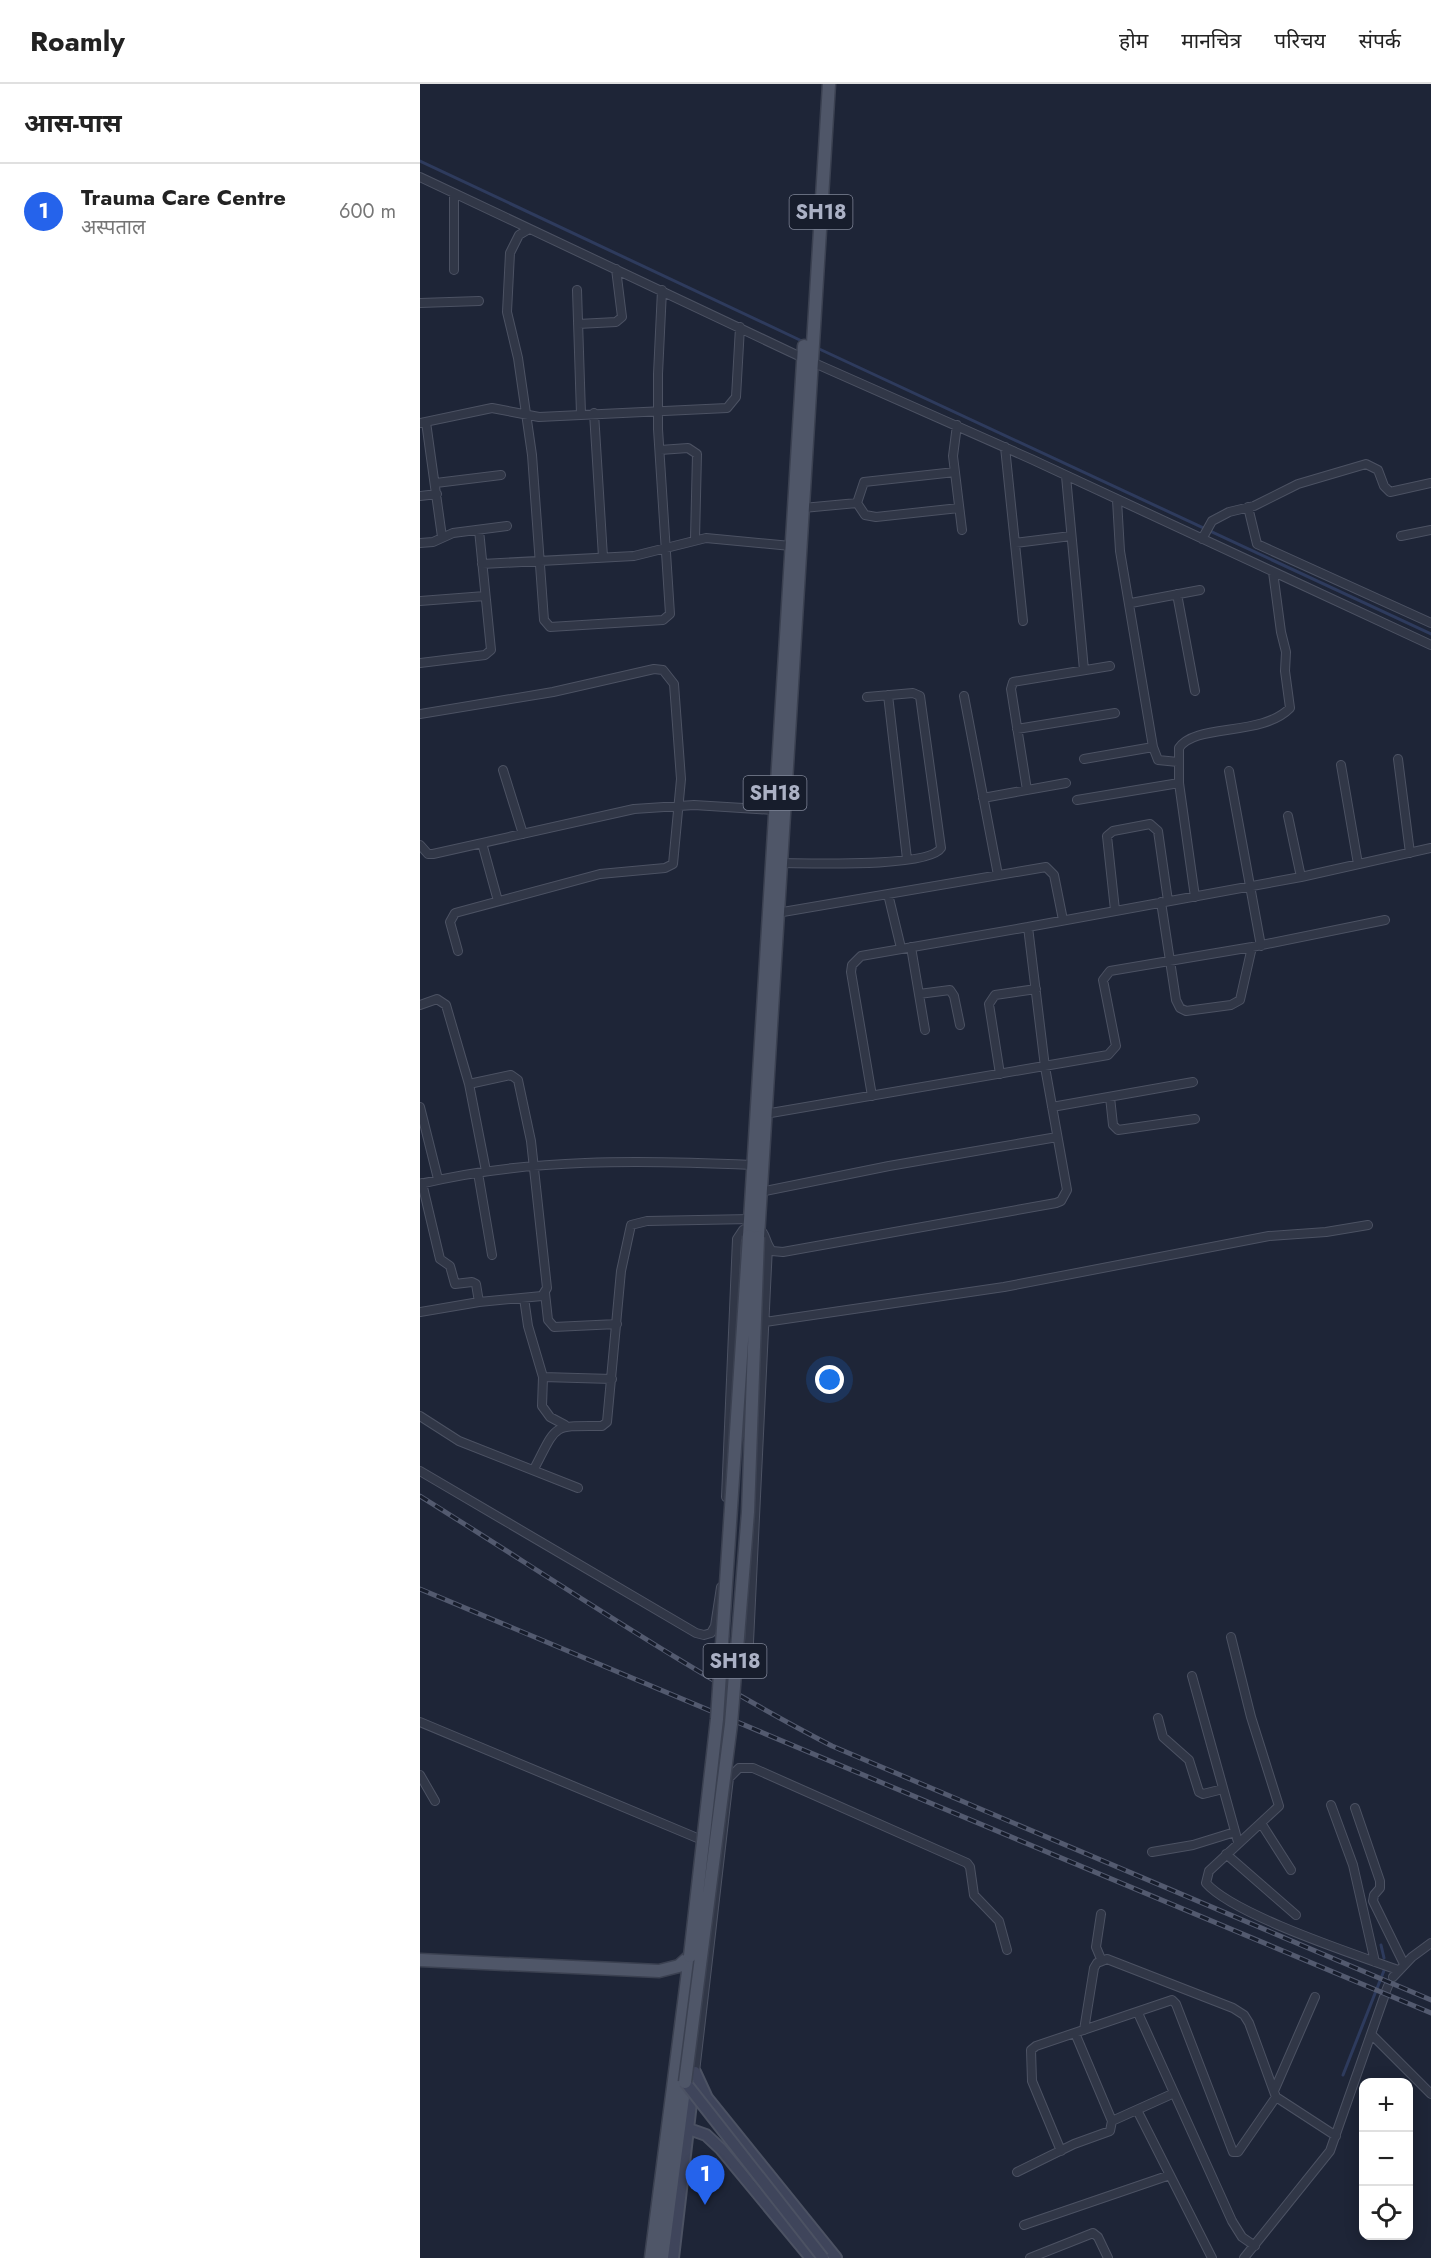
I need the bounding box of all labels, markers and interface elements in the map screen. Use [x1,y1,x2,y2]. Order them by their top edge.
text: Roamly [30,21,125,62]
text: होम [1119,26,1148,56]
text: मानचित्र [1181,26,1241,56]
text: परिचय [1274,26,1326,56]
text: संपर्क [1359,26,1401,56]
text: आस-पास [24,104,122,142]
text: Trauma Care Centre [81,181,286,213]
road number: SH18 [790,195,852,229]
text: 1 [38,197,49,226]
text: 600 m [339,197,396,226]
text: अस्पताल [81,213,146,242]
road number: SH18 [744,776,806,810]
your location [815,1365,844,1394]
road number: SH18 [704,1644,766,1678]
map controls [1359,2078,1413,2240]
button: + [1359,2078,1413,2132]
button: − [1359,2132,1413,2186]
pin: 1 [686,2156,724,2205]
button: locate [1359,2186,1413,2240]

